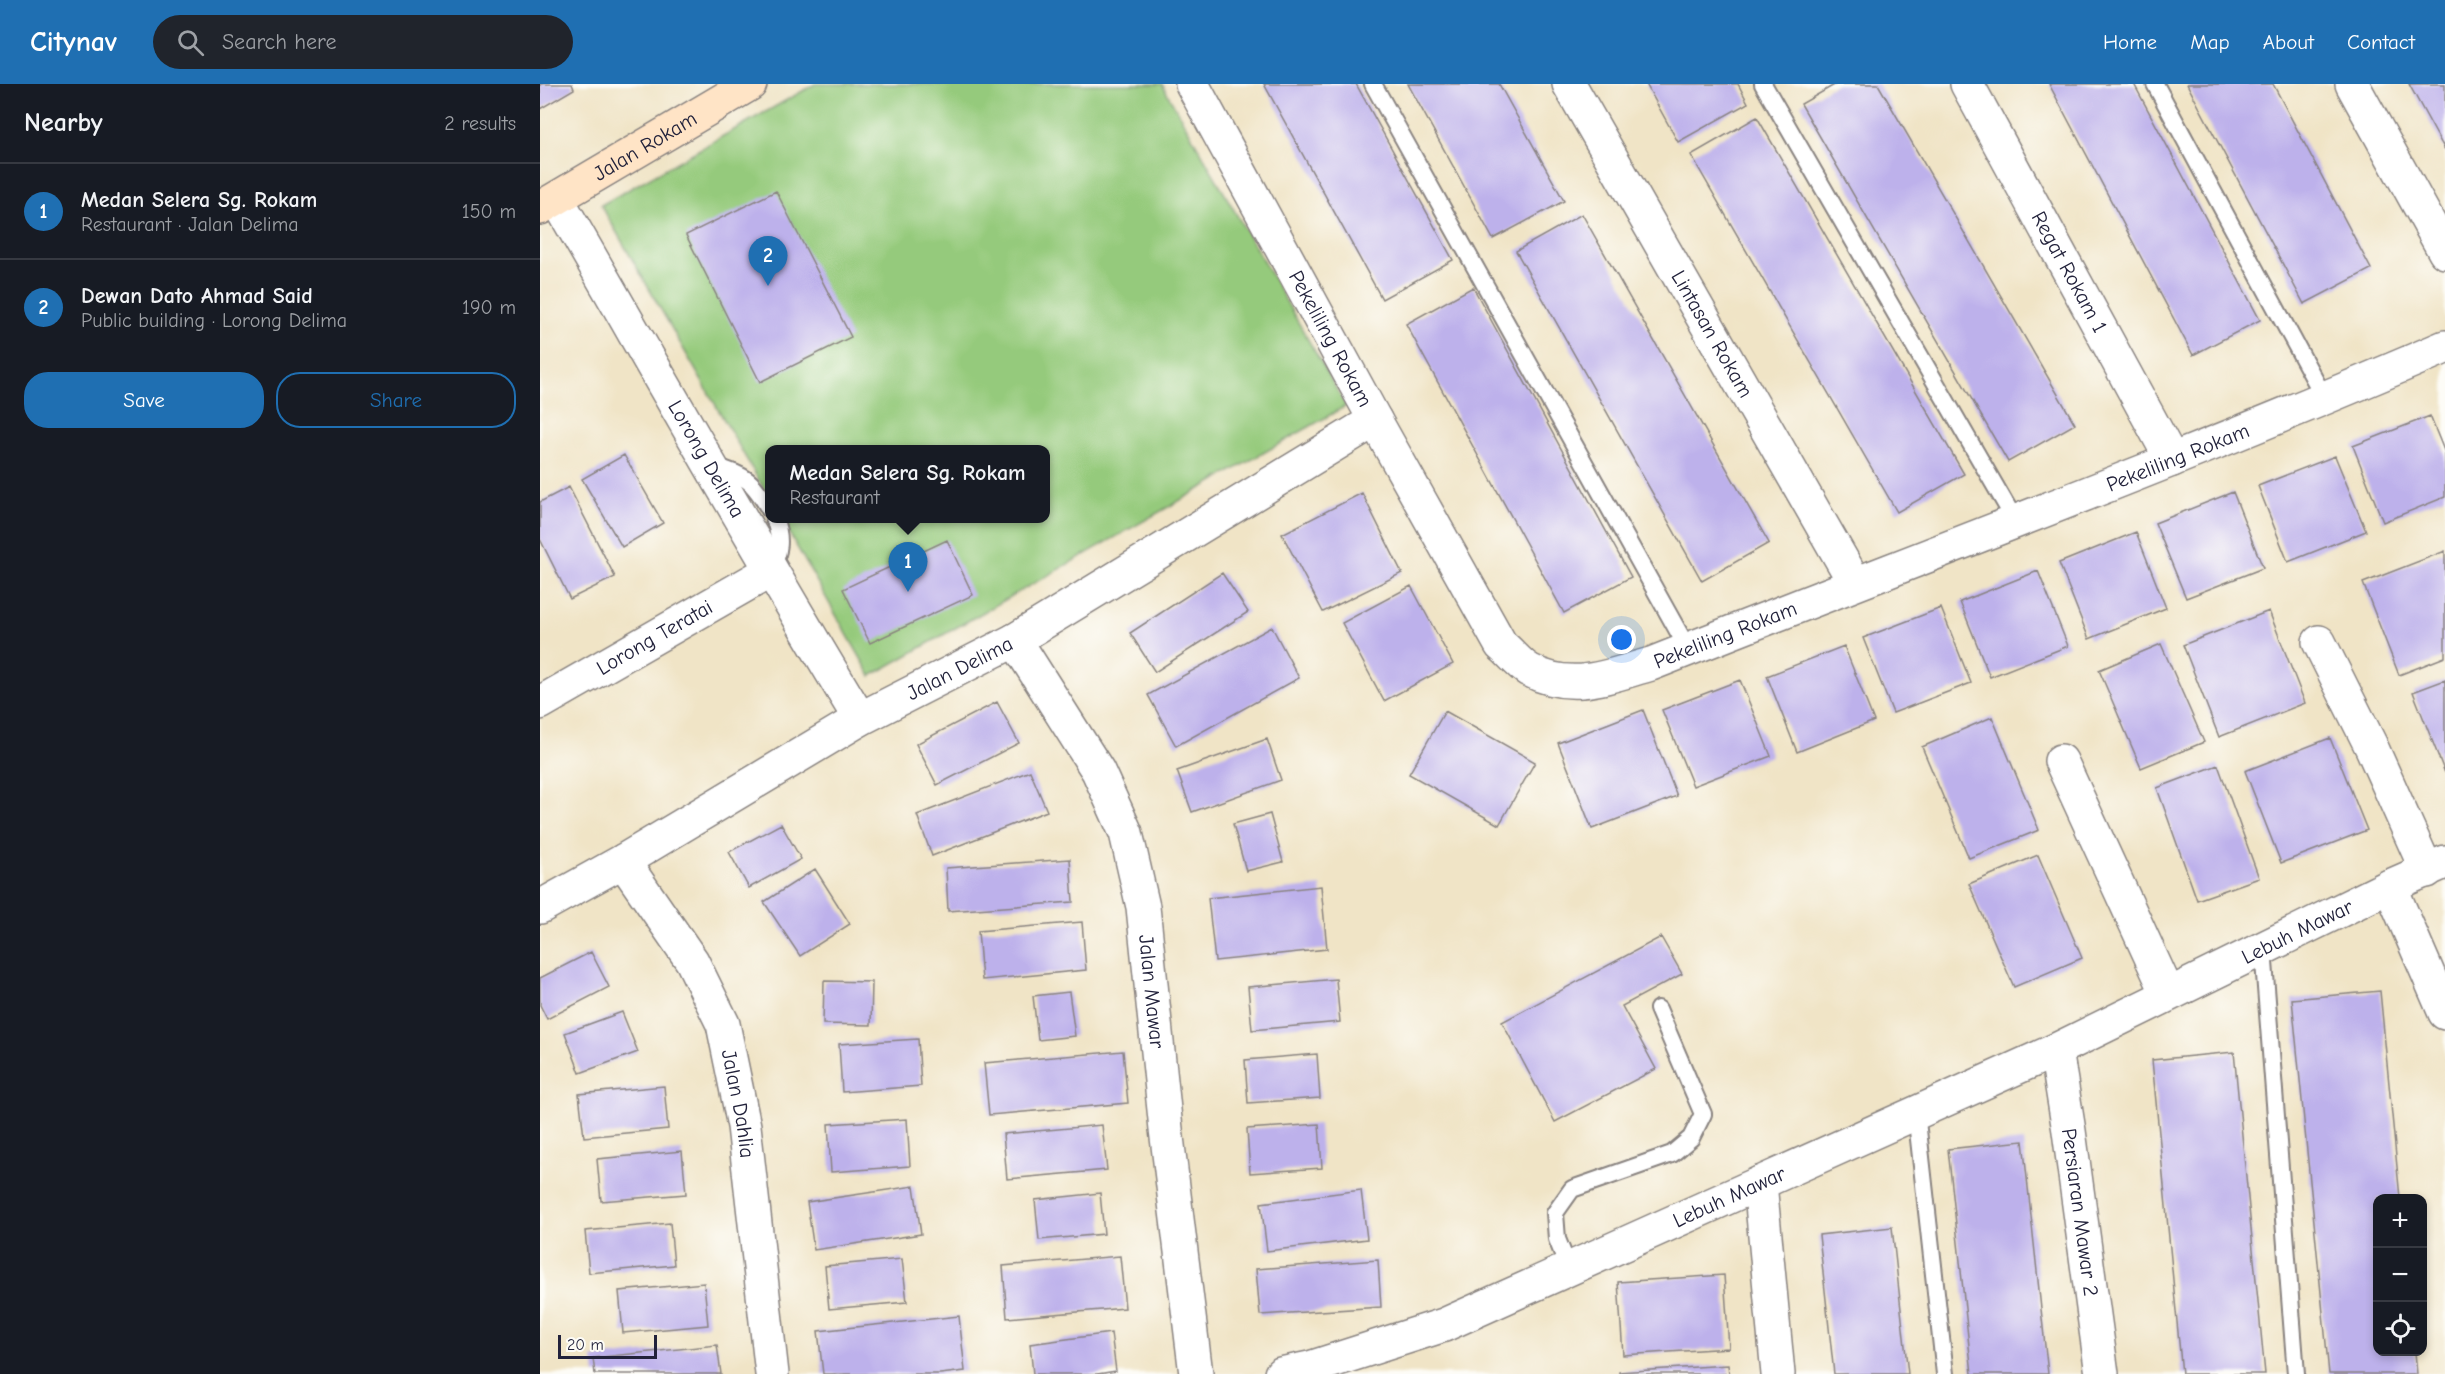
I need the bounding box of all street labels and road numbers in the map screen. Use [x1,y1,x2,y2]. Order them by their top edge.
street label: Jalan Rokam [589,106,701,186]
street label: Regat Rokam 1 [2027,207,2112,337]
street label: Pekeliling Rokam [1284,266,1377,411]
street label: Lintasan Rokam [1666,266,1758,402]
street label: Lorong Delima [663,396,750,522]
street label: Pekeliling Rokam [2103,418,2253,497]
street label: Lorong Teratai [592,595,717,680]
street label: Pekeliling Rokam [1650,596,1800,674]
street label: Jalan Delima [903,631,1017,705]
street label: Lebuh Mawar [2238,894,2357,969]
street label: Jalan Mawar [1134,933,1170,1050]
street label: Jalan Dahlia [717,1047,760,1159]
street label: Persiaran Mawar 2 [2057,1127,2103,1298]
street label: Lebuh Mawar [1669,1161,1790,1233]

